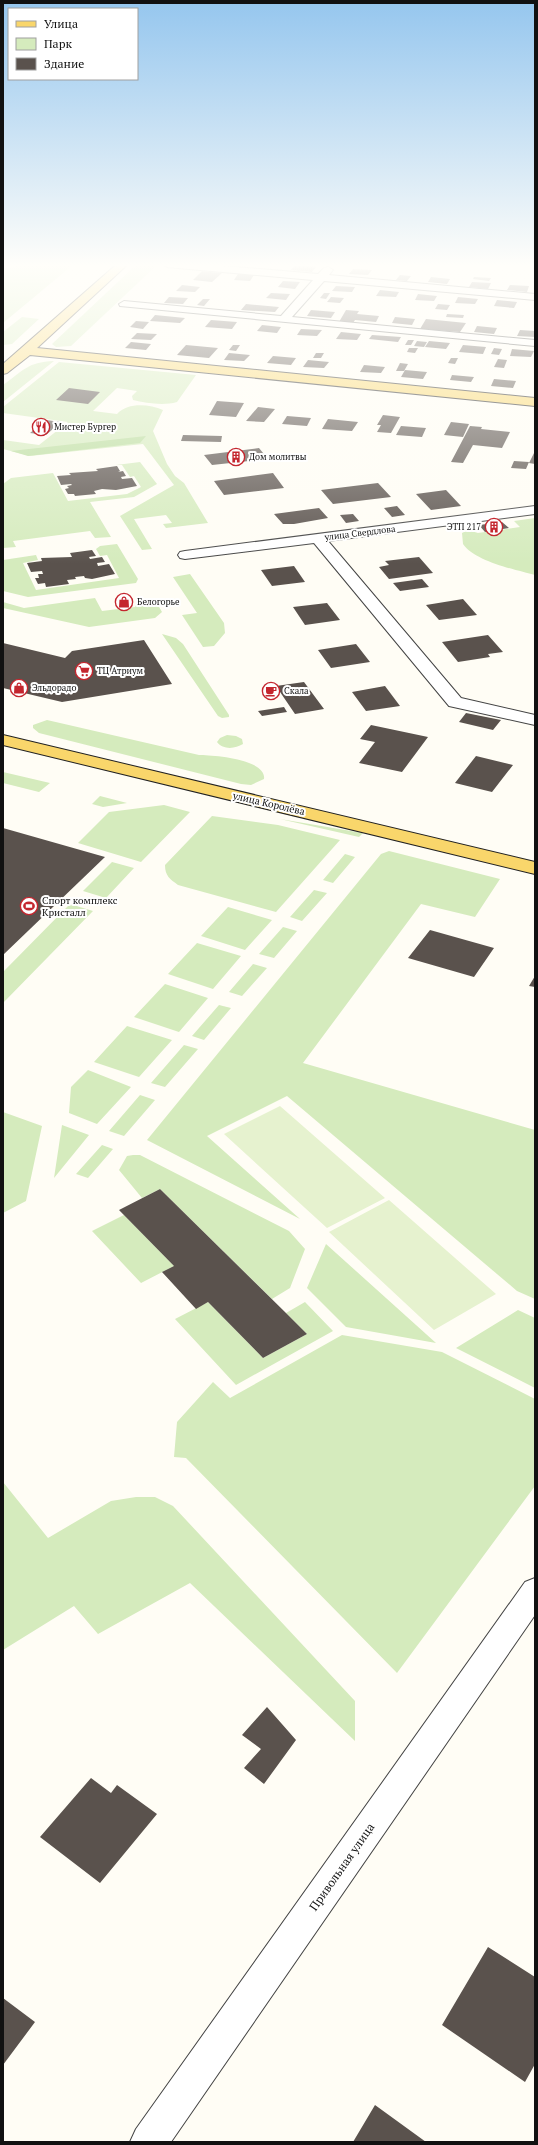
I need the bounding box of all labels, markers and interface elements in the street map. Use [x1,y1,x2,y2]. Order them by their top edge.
legend [8,8,138,80]
text: Улица [44,16,78,31]
text: Парк [44,36,72,51]
text: Здание [44,56,84,71]
restaurant icon: Мистер Бургер [31,417,51,437]
place label: Мистер Бургер [54,421,116,433]
building icon: Дом молитвы [226,447,246,467]
place label: Дом молитвы [249,451,307,463]
building icon: ЭТП 217 [484,517,504,537]
place label: ЭТП 217 [447,521,481,533]
street label: улица Свердлова [323,523,397,543]
shop icon: Белогорье [114,592,134,612]
place label: Белогорье [137,596,180,608]
supermarket icon: ТЦ Атриум [74,661,94,681]
place label: ТЦ Атриум [97,665,144,677]
shop icon: Эльдорадо [9,678,29,698]
cafe icon: Скала [261,681,281,701]
place label: Эльдорадо [32,682,76,694]
place label: Скала [284,685,309,697]
street label: улица Королёва [231,789,306,818]
place label: Спорт комплекс Кристалл [42,894,118,919]
sports icon: Спорт комплекс Кристалл [19,896,39,916]
street label: Привольная улица [306,1820,378,1914]

